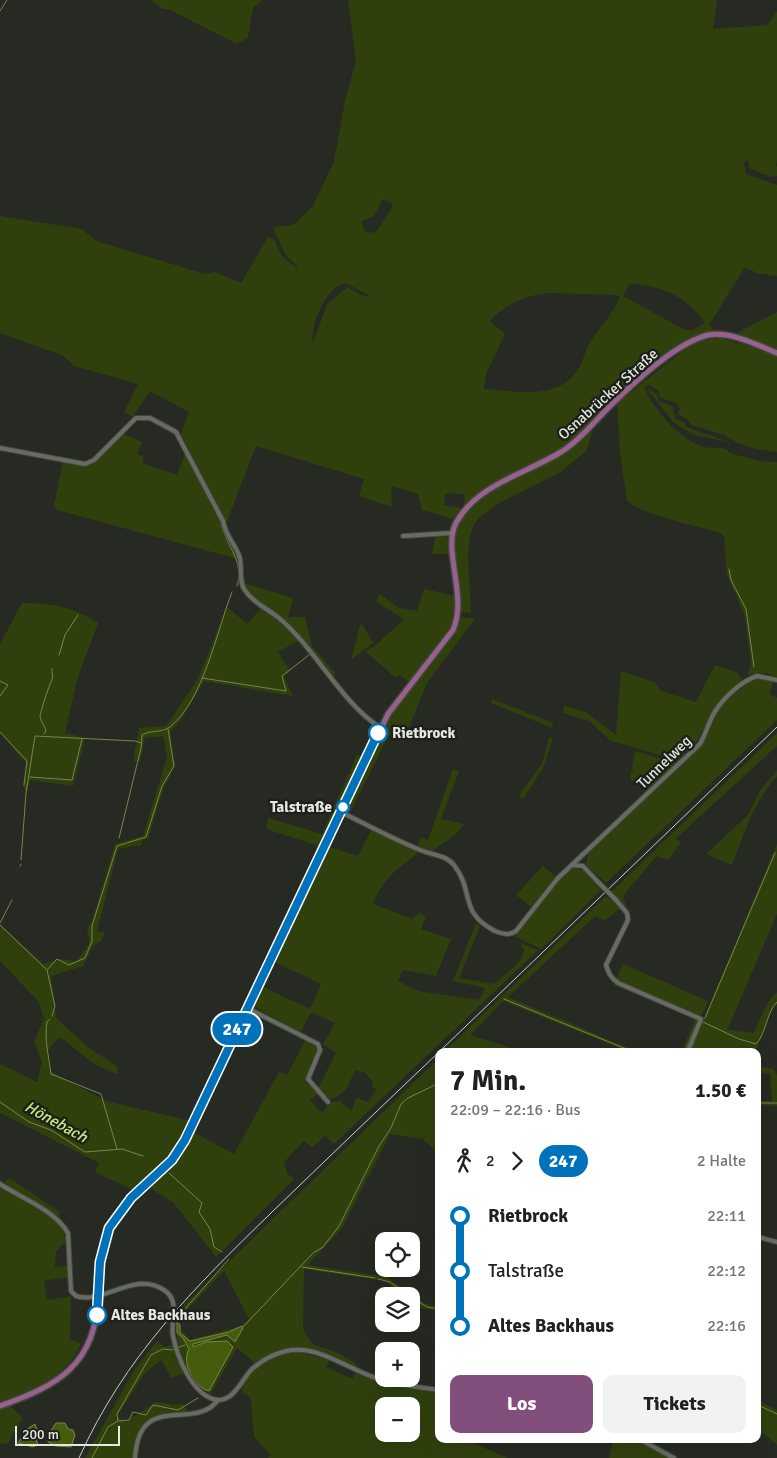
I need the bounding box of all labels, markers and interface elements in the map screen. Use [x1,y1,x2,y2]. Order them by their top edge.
street label: Osnabrücker Straße [554,344,662,444]
marker: Rietbrock [368,723,388,743]
place label: Rietbrock [392,724,455,742]
street label: Tunnelweg [633,732,695,792]
place label: Talstraße [270,798,332,816]
marker: Talstraße [336,800,350,814]
line badge: 247 [208,1013,266,1045]
text: 247 [222,1018,252,1040]
text: 7 Min. [450,1064,526,1098]
text: 1.50 € [695,1079,746,1103]
water label: Hönebach [21,1097,92,1148]
text: 22:09 – 22:16 · Bus [450,1100,581,1120]
icon: walk [450,1147,478,1175]
icon: forward [503,1147,531,1175]
text: 247 [549,1150,578,1172]
text: 2 [486,1151,495,1171]
text: 2 Halte [697,1151,746,1171]
text: Rietbrock [488,1204,568,1228]
text: 22:11 [707,1206,746,1226]
map controls [375,1232,420,1442]
button: locate [375,1232,420,1277]
text: Talstraße [488,1259,564,1283]
text: 22:12 [707,1261,746,1281]
button: layers [375,1287,420,1332]
marker: Altes Backhaus [87,1305,107,1325]
place label: Altes Backhaus [111,1306,211,1324]
text: Altes Backhaus [488,1314,614,1338]
text: 22:16 [707,1316,746,1336]
button: + [375,1342,420,1387]
button: Los [450,1375,593,1433]
button: Tickets [603,1375,746,1433]
button: − [375,1397,420,1442]
scale bar [15,1423,120,1446]
text: 200 m [22,1426,59,1443]

